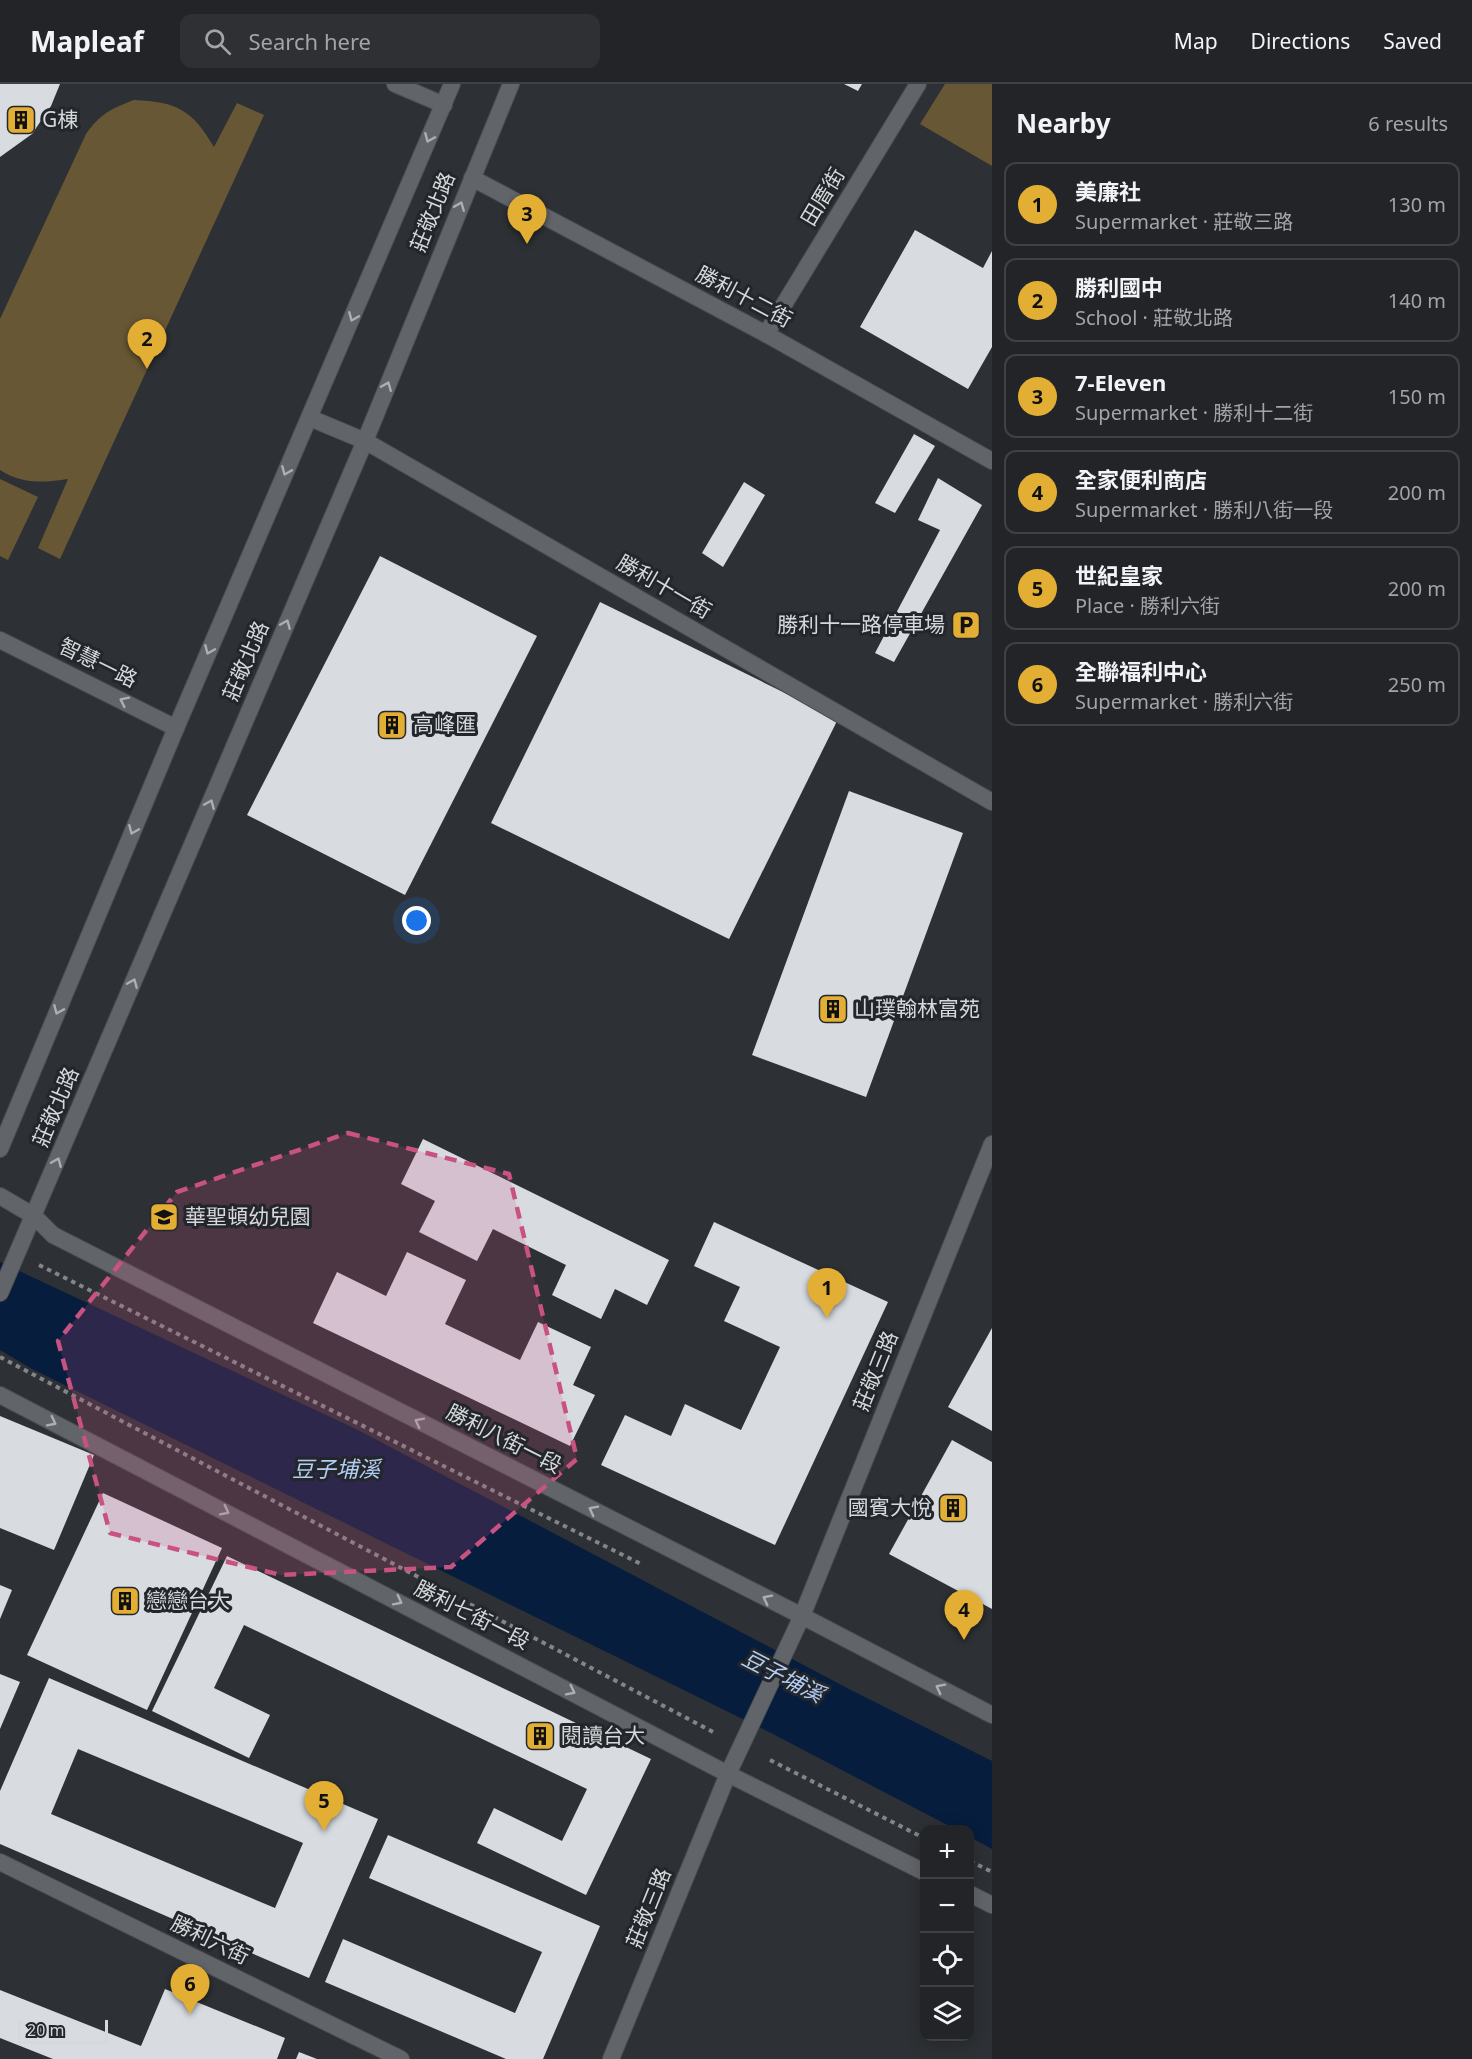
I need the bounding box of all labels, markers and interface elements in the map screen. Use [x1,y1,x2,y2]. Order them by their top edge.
search box [180,14,600,68]
text: Mapleaf [30,22,144,60]
icon: search [201,25,234,58]
text: Search here [249,26,371,56]
text: Map [1174,27,1218,55]
text: Directions [1251,27,1350,55]
text: Saved [1383,27,1442,55]
building icon: G棟 [5,104,37,136]
place label: G棟 [42,105,78,133]
text: Nearby [1016,105,1111,141]
text: 6 results [1368,110,1448,137]
one-way arrow [425,131,437,142]
street label: 田厝街 [794,162,850,231]
street label: 莊敬北路 [403,167,461,256]
text: 美廉社 [1075,176,1141,206]
text: 1 [1032,191,1043,218]
text: 130 m [1388,191,1446,218]
pin: 3 [508,194,546,244]
one-way arrow [453,201,465,212]
text: Supermarket · 莊敬三路 [1075,208,1293,235]
street label: 勝利十二街 [692,259,797,333]
text: 勝利國中 [1075,272,1163,302]
text: 2 [1032,287,1043,314]
text: 140 m [1388,287,1446,314]
text: School · 莊敬北路 [1075,304,1233,331]
one-way arrow [348,311,360,322]
pin: 2 [128,320,166,369]
text: 7-Eleven [1075,367,1166,397]
one-way arrow [380,382,392,393]
text: 3 [1032,383,1043,410]
text: 150 m [1388,383,1446,410]
text: Supermarket · 勝利十二街 [1075,399,1313,426]
text: 全家便利商店 [1075,464,1207,494]
one-way arrow [281,465,293,476]
text: 4 [1032,479,1043,506]
text: 200 m [1388,479,1446,506]
text: Supermarket · 勝利八街一段 [1075,496,1333,523]
street label: 勝利十一街 [612,548,717,625]
text: 世紀皇家 [1075,560,1163,590]
text: 5 [1032,575,1043,602]
text: 200 m [1388,575,1446,602]
text: Place · 勝利六街 [1075,592,1220,619]
parking icon: 勝利十一路停車場 [950,609,982,641]
place label: 勝利十一路停車場 [777,610,945,638]
street label: 莊敬北路 [216,616,274,705]
one-way arrow [279,620,291,631]
street label: 智慧一路 [55,631,142,693]
one-way arrow [204,644,216,655]
text: 全聯福利中心 [1075,656,1207,686]
text: 6 [1032,671,1043,698]
text: 250 m [1388,671,1446,698]
text: Supermarket · 勝利六街 [1075,688,1293,715]
one-way arrow [120,697,130,708]
building icon: 高峰匯 [376,709,408,741]
place label: 高峰匯 [413,710,476,738]
one-way arrow [203,799,215,810]
one-way arrow [128,824,140,835]
your location [402,906,431,935]
one-way arrow [126,978,138,989]
building icon: 山璞翰林富苑 [817,993,849,1025]
place label: 山璞翰林富苑 [854,994,980,1022]
one-way arrow [53,1004,65,1015]
street label: 莊敬北路 [26,1062,84,1151]
one-way arrow [50,1158,62,1169]
school or university icon: 華聖頓幼兒園 [148,1201,180,1233]
place label: 華聖頓幼兒園 [185,1202,311,1230]
pin: 1 [808,1268,846,1318]
street label: 莊敬三路 [846,1326,904,1415]
street label: 勝利八街一段 [442,1397,567,1479]
one-way arrow [46,1414,57,1426]
one-way arrow [415,1418,426,1429]
water label: 豆子埔溪 [292,1453,383,1483]
building icon: 國賓大悅 [937,1492,969,1524]
place label: 國賓大悅 [848,1493,932,1521]
one-way arrow [219,1504,230,1516]
one-way arrow [588,1506,599,1518]
street label: 勝利七街一段 [410,1573,535,1655]
building icon: 戀戀台大 [109,1585,141,1617]
place label: 戀戀台大 [146,1586,230,1614]
pin: 4 [944,1590,984,1640]
one-way arrow [392,1594,403,1606]
one-way arrow [762,1595,773,1606]
water label: 豆子埔溪 [737,1642,832,1710]
one-way arrow [565,1684,576,1696]
one-way arrow [936,1684,946,1695]
building icon: 閱讀台大 [524,1720,556,1752]
place label: 閱讀台大 [561,1721,645,1749]
pin: 5 [304,1782,344,1831]
map controls [920,1825,974,2041]
button: + [920,1825,974,1879]
street label: 莊敬三路 [619,1863,677,1952]
button: − [920,1879,974,1933]
street label: 勝利六街 [167,1908,254,1970]
button: locate [920,1933,974,1987]
pin: 6 [170,1964,210,2014]
button: layers [920,1987,974,2041]
scale bar [18,2017,108,2044]
text: 20 m [27,2019,64,2041]

